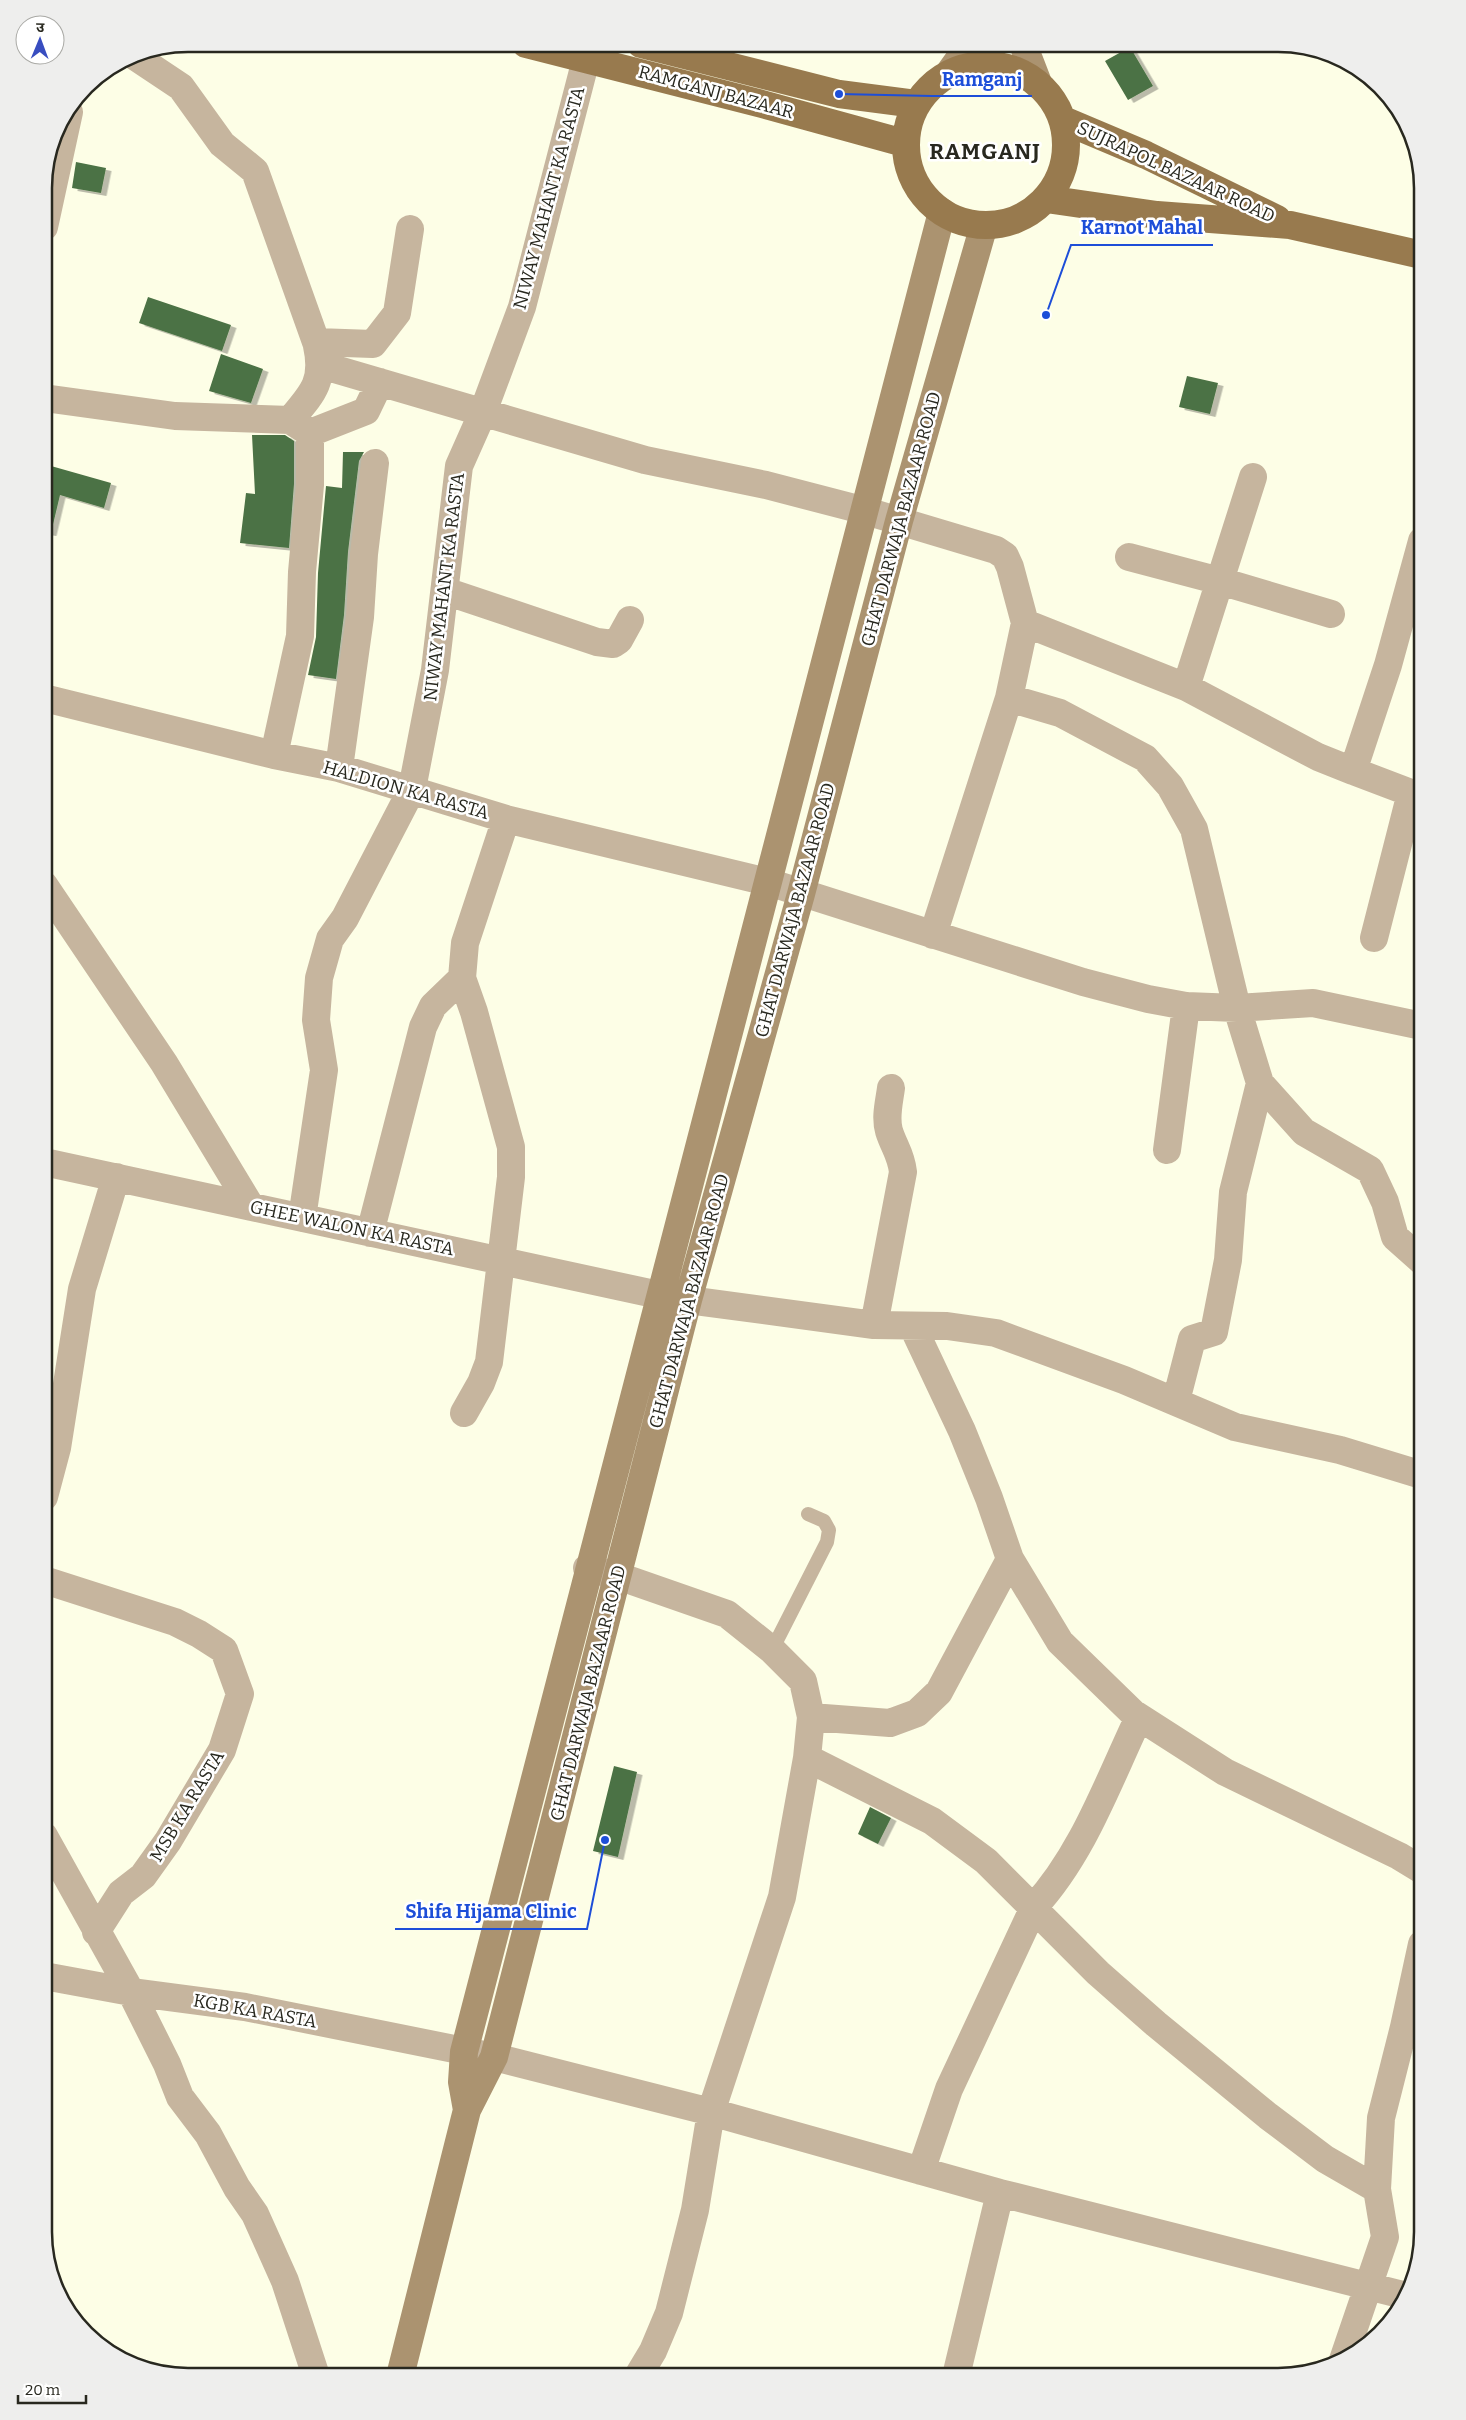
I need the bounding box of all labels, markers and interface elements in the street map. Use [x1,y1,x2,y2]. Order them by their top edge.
north arrow [15,15,65,65]
text: उ [36,19,45,36]
street label: RAMGANJ BAZAAR [636,61,796,123]
callout: Ramganj [932,62,1032,96]
text: Ramganj [942,68,1022,91]
street label: NIWAY MAHANT KA RASTA [509,84,589,312]
street label: SUJRAPOL BAZAAR ROAD [1074,116,1278,228]
district label: RAMGANJ [929,138,1041,165]
callout: Karnot Mahal [1071,211,1213,245]
text: Karnot Mahal [1081,216,1203,239]
street label: GHAT DARWAJA BAZAAR ROAD [856,389,946,649]
street label: NIWAY MAHANT KA RASTA [419,471,469,702]
street label: HALDION KA RASTA [321,756,492,824]
street label: GHAT DARWAJA BAZAAR ROAD [750,780,840,1040]
street label: GHAT DARWAJA BAZAAR ROAD [644,1171,734,1431]
street label: GHEE WALON KA RASTA [248,1196,456,1260]
street label: GHAT DARWAJA BAZAAR ROAD [546,1563,630,1823]
street label: MSB KA RASTA [145,1746,229,1866]
callout: Shifa Hijama Clinic [395,1895,587,1929]
text: Shifa Hijama Clinic [405,1900,577,1923]
street label: KGB KA RASTA [192,1989,319,2033]
scale bar [18,2372,85,2404]
text: 20 m [25,2381,61,2399]

